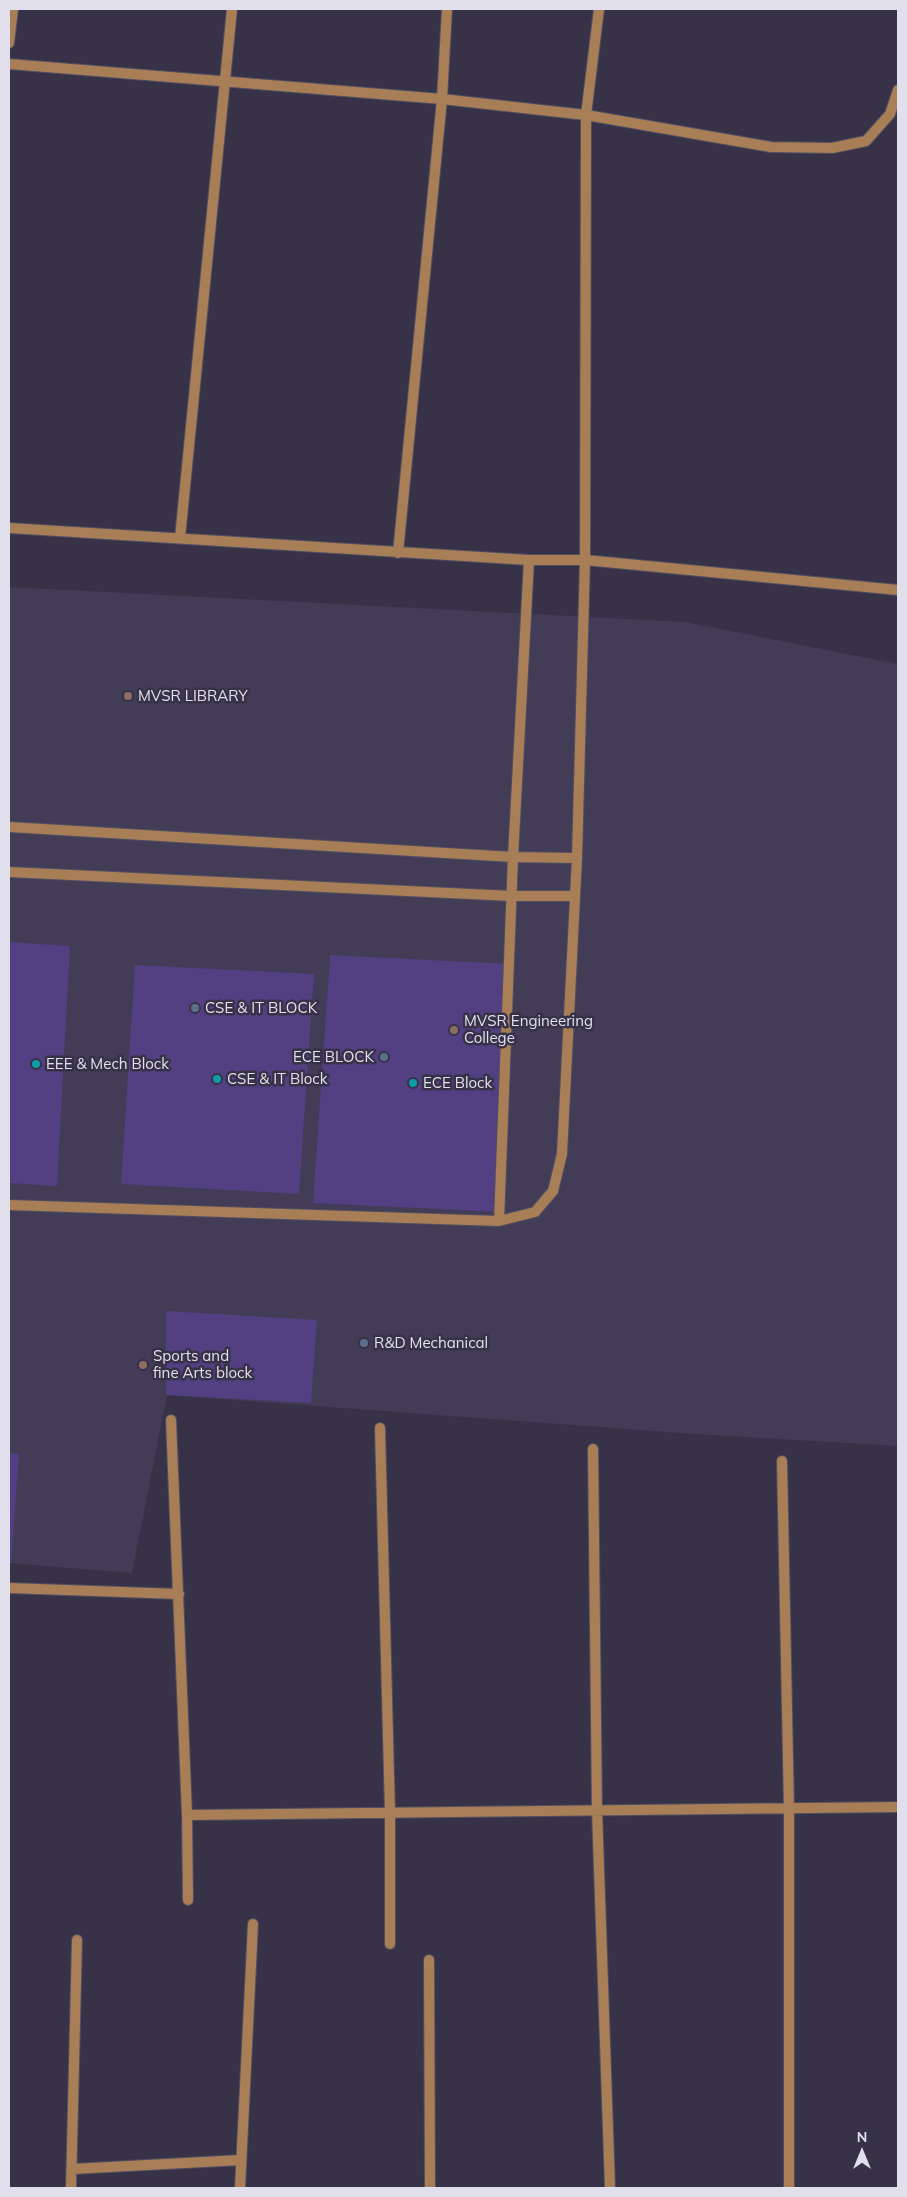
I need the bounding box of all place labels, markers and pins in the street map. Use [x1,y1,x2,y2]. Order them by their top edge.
place label: MVSR LIBRARY [138,687,248,705]
marker: MVSR LIBRARY [122,690,134,702]
place label: CSE & IT BLOCK [205,999,317,1017]
marker: CSE & IT BLOCK [189,1002,201,1014]
place label: MVSR Engineering College [464,1012,593,1047]
marker: MVSR Engineering College [448,1024,460,1036]
place label: ECE BLOCK [293,1048,374,1066]
marker: ECE BLOCK [378,1051,390,1063]
place label: EEE & Mech Block [46,1055,169,1073]
marker: EEE & Mech Block [30,1058,42,1070]
place label: CSE & IT Block [227,1070,327,1088]
marker: CSE & IT Block [211,1073,223,1085]
place label: ECE Block [423,1074,492,1092]
marker: ECE Block [407,1077,419,1089]
place label: R&D Mechanical [374,1334,488,1352]
marker: R&D Mechanical [358,1337,370,1349]
place label: Sports and fine Arts block [153,1347,252,1382]
marker: Sports and fine Arts block [137,1359,149,1371]

